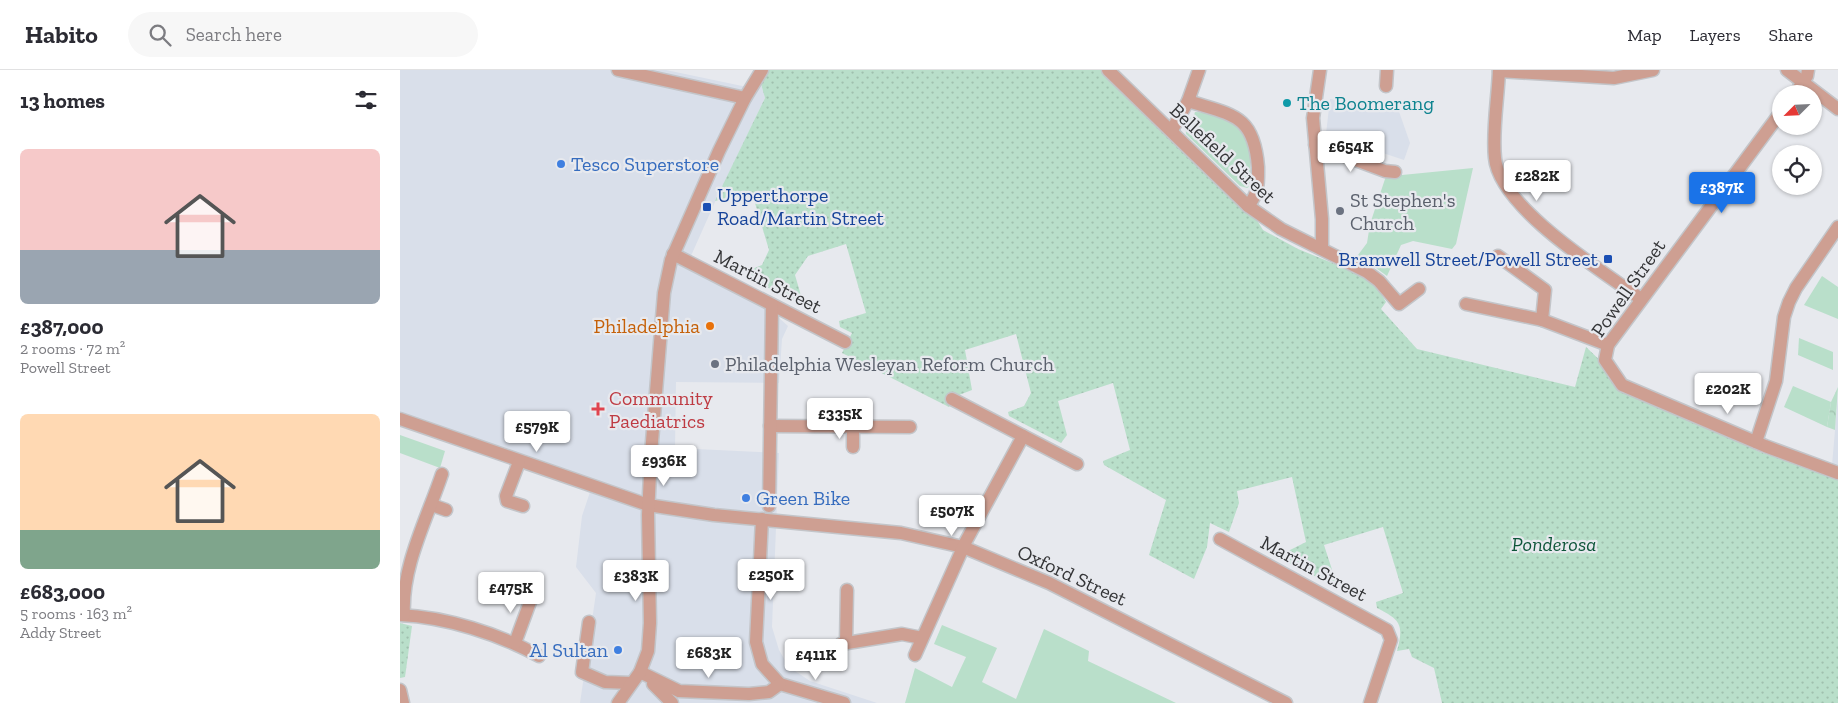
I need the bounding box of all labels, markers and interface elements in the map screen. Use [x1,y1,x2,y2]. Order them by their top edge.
search box [128,12,478,57]
text: Habito [25,20,98,49]
icon: search [146,21,174,49]
text: Search here [186,23,282,46]
text: Map [1627,24,1662,46]
text: Layers [1690,24,1741,46]
text: Share [1769,24,1813,46]
north arrow [1772,85,1822,135]
map controls [1772,85,1822,195]
icon: filters [352,86,380,114]
text: 13 homes [20,88,105,113]
place label: The Boomerang [1297,91,1434,115]
marker: The Boomerang [1281,97,1293,109]
street label: Bellefield Street [1165,98,1281,208]
pin: £654K [1316,131,1386,173]
text: £654K [1329,137,1373,156]
button: locate [1772,145,1822,195]
place label: Tesco Superstore [571,152,719,176]
marker: Tesco Superstore [555,158,567,170]
pin: £282K [1502,160,1572,202]
text: £282K [1515,166,1559,185]
pin: £387K [1687,172,1757,214]
text: £387K [1700,178,1744,197]
icon: home [155,181,245,271]
place label: Upperthorpe Road/Martin Street [717,183,885,230]
place label: St Stephen's Church [1350,188,1455,235]
marker: Upperthorpe Road/Martin Street [701,201,713,213]
marker: St Stephen's Church [1334,205,1346,217]
street label: Powell Street [1586,234,1671,341]
street label: Martin Street [710,244,826,319]
place label: Bramwell Street/Powell Street [1338,247,1599,271]
marker: Bramwell Street/Powell Street [1602,253,1614,265]
text: £387,000 [20,314,103,339]
place label: Philadelphia [594,314,700,338]
marker: Philadelphia [704,320,716,332]
text: 2 rooms · 72 m² [20,339,125,358]
place label: Philadelphia Wesleyan Reform Church [725,352,1055,376]
text: Powell Street [20,358,111,377]
marker: Philadelphia Wesleyan Reform Church [709,358,721,370]
pin: £202K [1693,372,1763,415]
text: £202K [1705,379,1751,398]
place label: Community Paediatrics [609,386,713,433]
pin: £335K [805,398,875,440]
marker: Community Paediatrics [591,402,605,416]
text: £335K [818,404,862,423]
pin: £579K [502,410,572,453]
text: £579K [515,417,559,436]
pin: £936K [629,444,699,487]
icon: home [155,446,245,536]
text: £936K [642,451,686,470]
place label: Green Bike [756,486,850,510]
marker: Green Bike [740,492,752,504]
pin: £507K [917,494,987,537]
text: £507K [930,501,974,520]
street label: Martin Street [1257,530,1372,606]
park label: Ponderosa [1512,532,1596,556]
street label: Oxford Street [1014,539,1131,611]
pin: £250K [736,558,806,601]
pin: £383K [601,560,671,602]
text: £250K [749,565,793,584]
text: £383K [614,566,658,585]
pin: £475K [476,572,546,614]
text: £475K [489,578,533,597]
text: £683,000 [20,579,105,604]
text: 5 rooms · 163 m² [20,604,132,623]
text: Addy Street [20,623,101,642]
pin: £683K [674,636,744,679]
place label: Al Sultan [529,638,609,662]
pin: £411K [781,638,851,681]
text: £683K [687,643,731,662]
marker: Al Sultan [612,644,624,656]
text: £411K [796,645,836,664]

